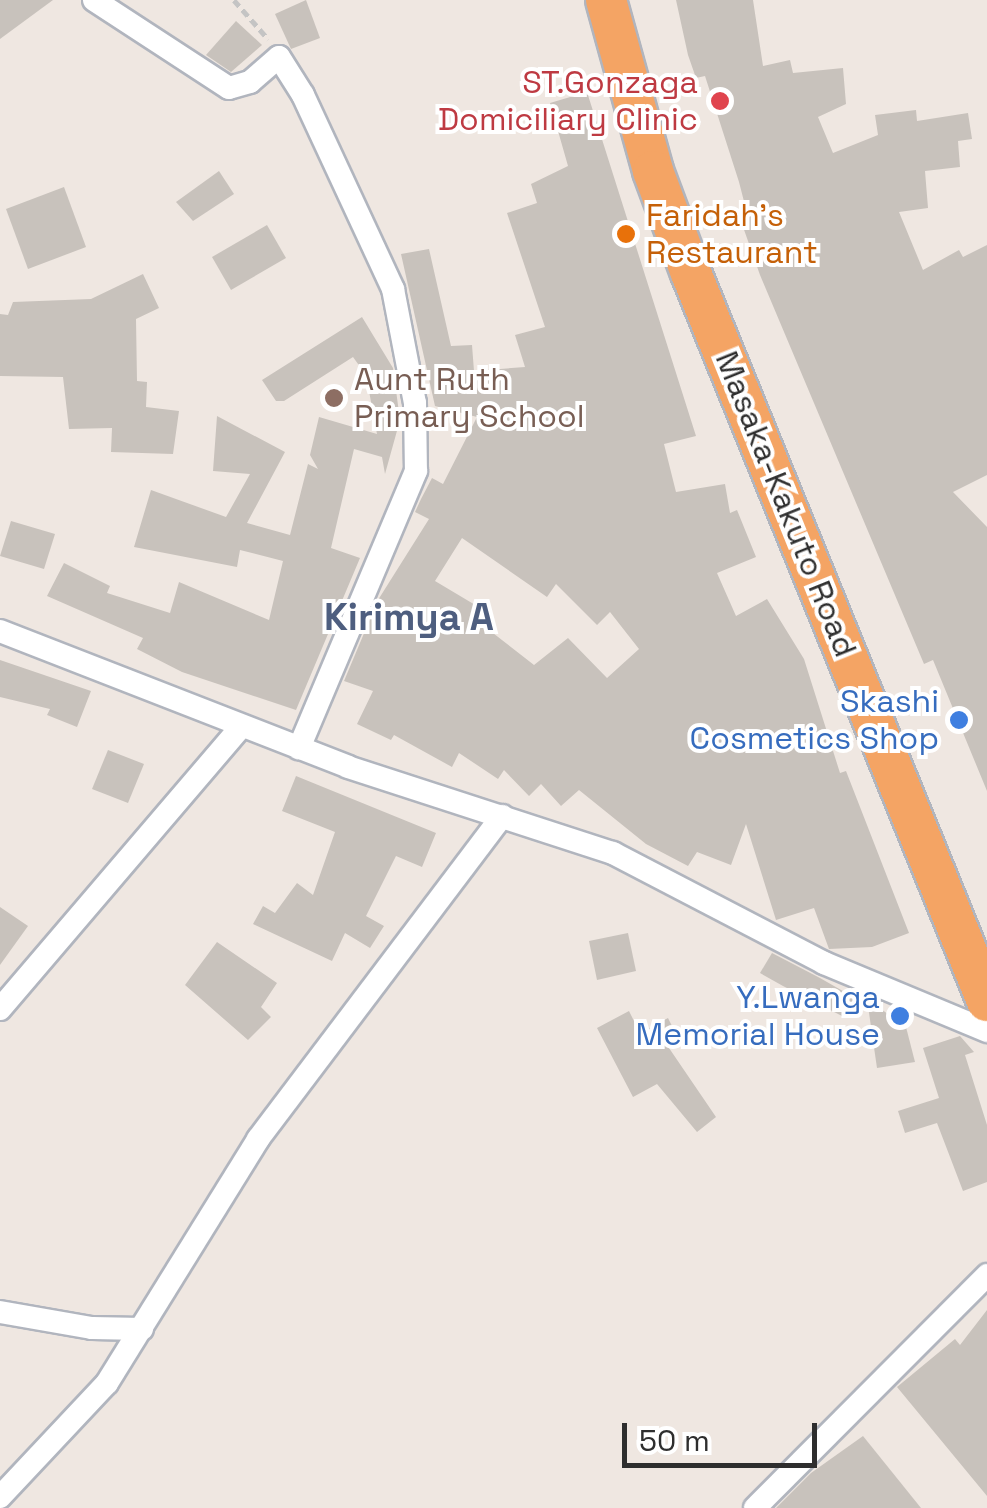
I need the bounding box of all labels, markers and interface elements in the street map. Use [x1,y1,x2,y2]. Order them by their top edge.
place label: ST.Gonzaga Domiciliary Clinic [438,64,698,139]
marker: ST.Gonzaga Domiciliary Clinic [707,88,733,114]
place label: Faridah's Restaurant [646,197,818,272]
marker: Faridah's Restaurant [615,223,637,245]
street label: Masaka-Kakuto Road [707,346,865,662]
place label: Aunt Ruth Primary School [354,361,585,436]
marker: Aunt Ruth Primary School [323,387,345,409]
district label: Kirimya A [324,595,494,641]
place label: Skashi Cosmetics Shop [690,683,939,758]
marker: Skashi Cosmetics Shop [948,709,970,731]
place label: Y.Lwanga Memorial House [636,979,880,1054]
marker: Y.Lwanga Memorial House [889,1005,911,1027]
scale bar [627,1403,822,1465]
text: 50 m [639,1421,710,1460]

